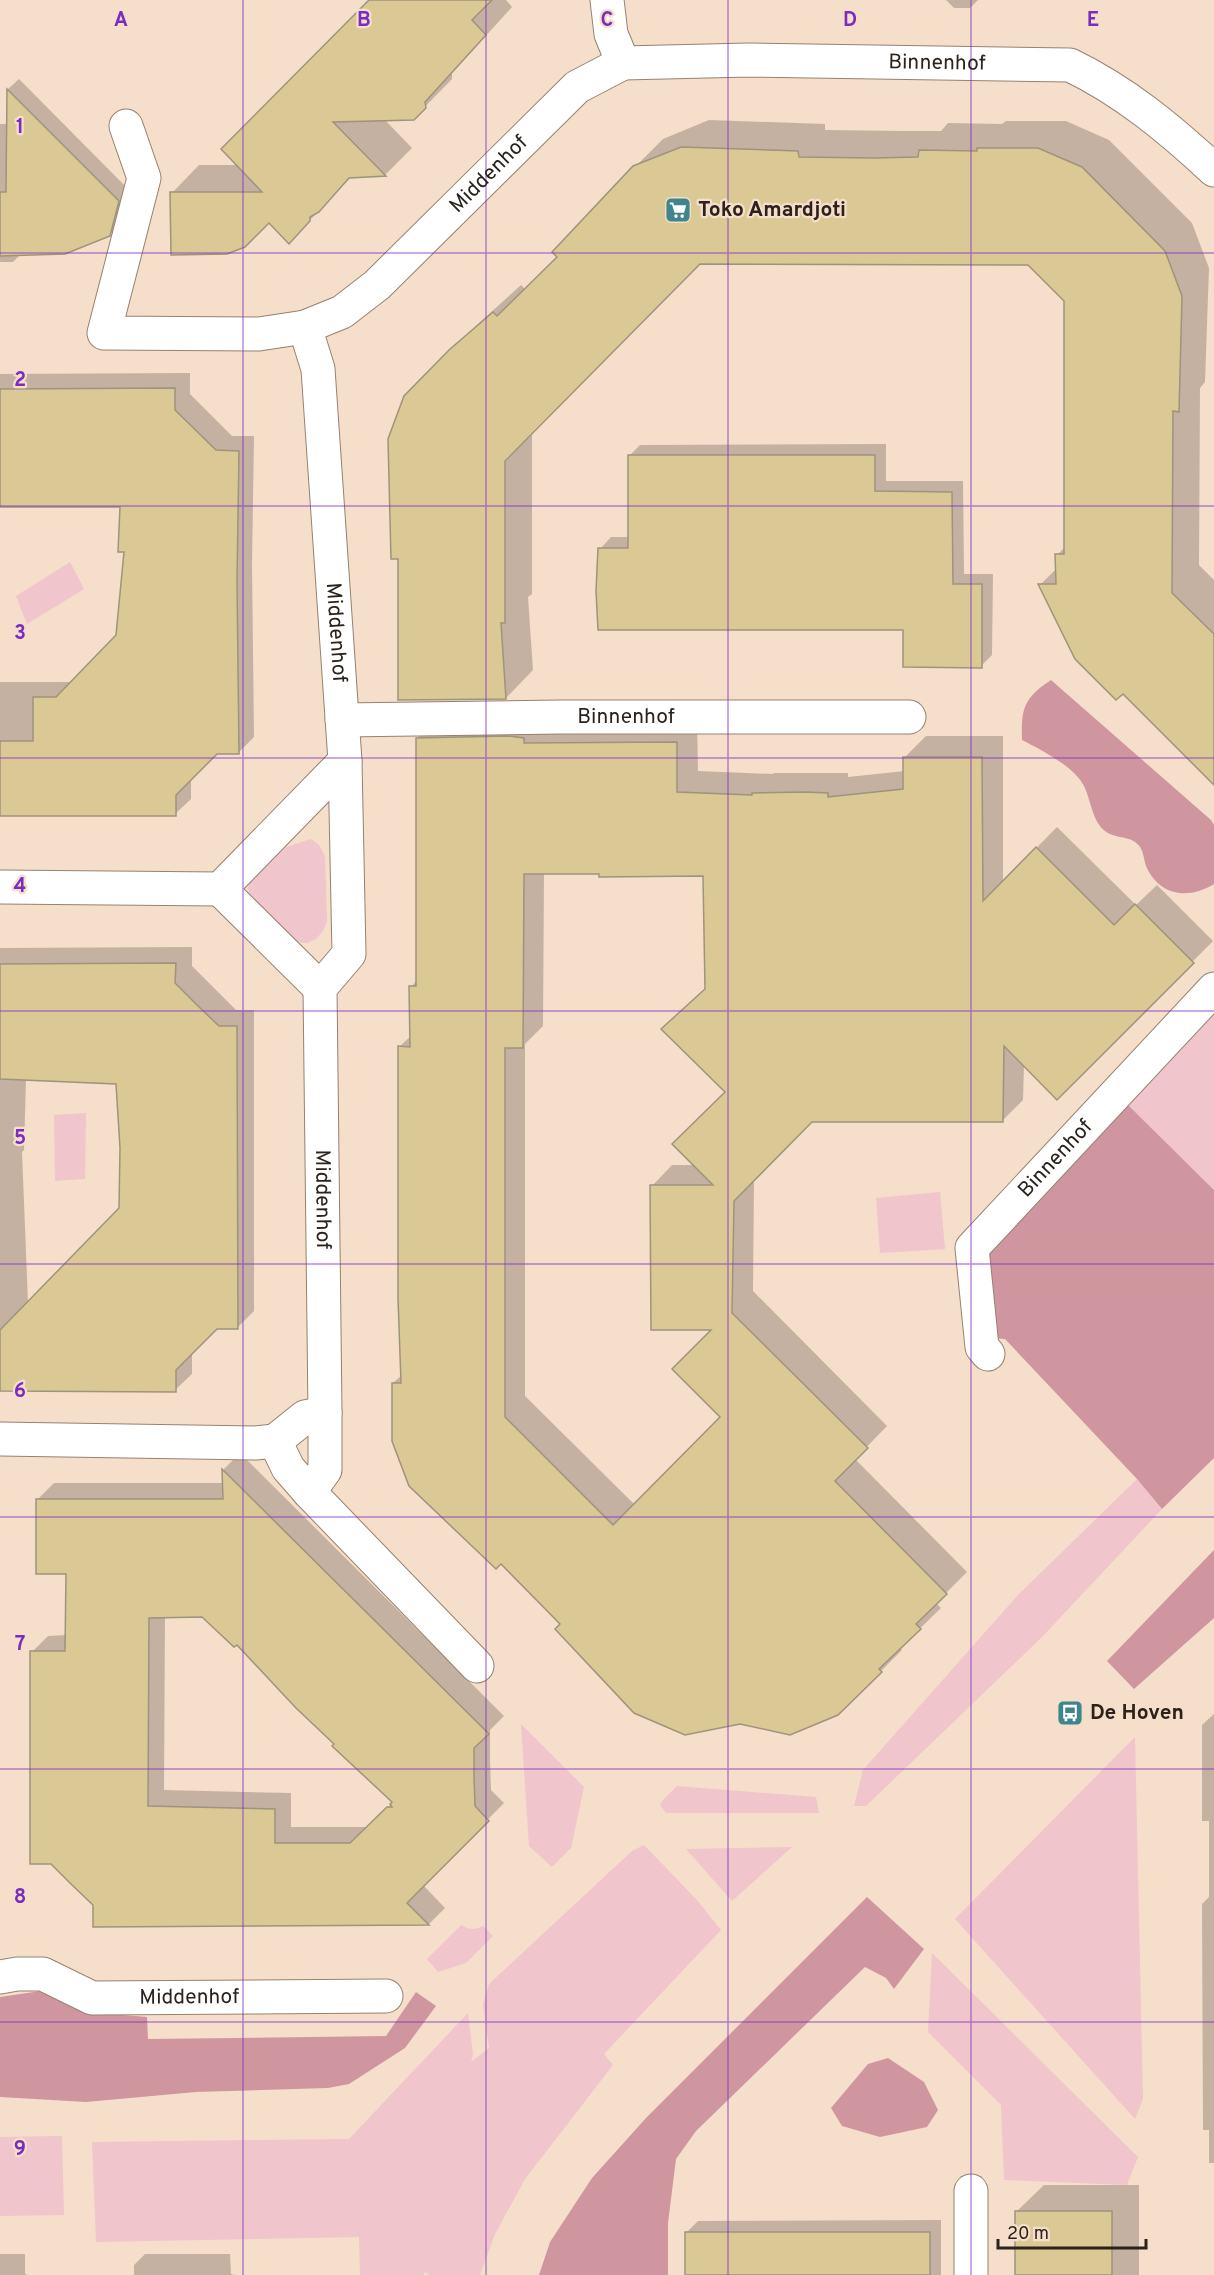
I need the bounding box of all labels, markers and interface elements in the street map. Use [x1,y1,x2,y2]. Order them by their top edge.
text: A [114,8,128,34]
text: B [357,8,371,34]
text: C [601,8,613,34]
text: D [843,8,857,34]
text: E [1087,8,1099,34]
street label: Binnenhof [888,49,986,77]
text: 1 [16,115,24,141]
street label: Middenhof [444,130,534,219]
supermarket icon: Toko Amardjoti [663,195,693,225]
place label: Toko Amardjoti [698,197,846,224]
text: 2 [14,368,26,394]
street label: Middenhof [319,582,353,683]
text: 3 [14,621,26,647]
street label: Binnenhof [577,704,675,731]
text: 4 [14,874,26,900]
street label: Binnenhof [1012,1114,1099,1203]
text: 5 [14,1126,26,1152]
street label: Middenhof [308,1149,337,1249]
text: 6 [14,1379,26,1405]
text: 7 [15,1632,25,1658]
bus stop icon: De Hoven [1055,1698,1085,1728]
place label: De Hoven [1090,1700,1184,1727]
text: 8 [14,1885,26,1911]
street label: Middenhof [139,1983,239,2011]
text: 9 [14,2137,26,2163]
scale bar [998,2212,1146,2250]
text: 20 m [1007,2223,1049,2246]

